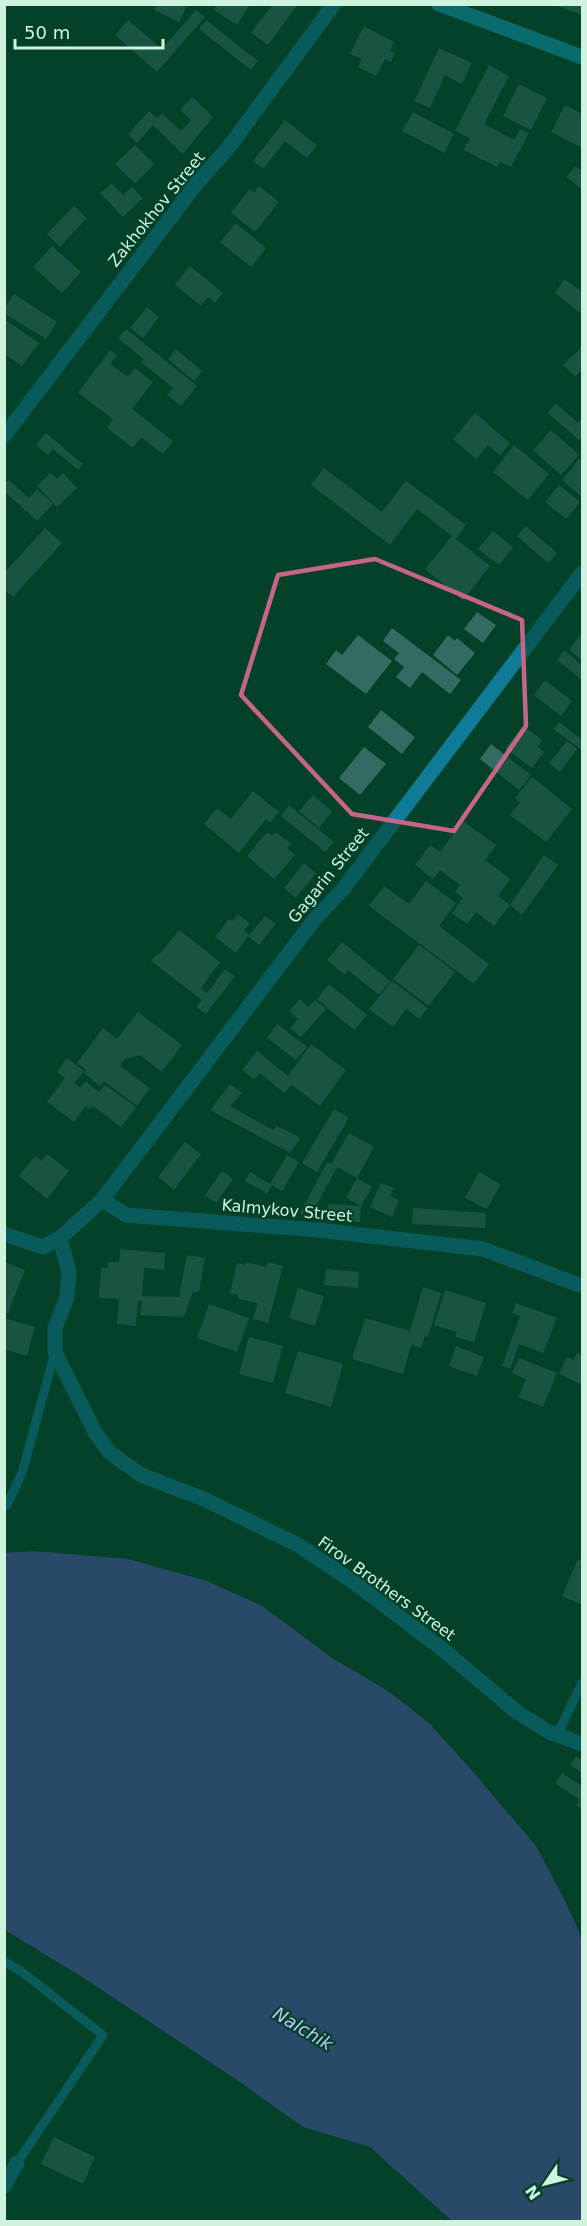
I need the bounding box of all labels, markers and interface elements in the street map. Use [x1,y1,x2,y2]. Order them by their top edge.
scale bar [15,12,164,50]
text: 50 m [24,22,70,43]
street label: Zakhokhov Street [104,148,209,271]
street label: Gagarin Street [284,824,373,927]
street label: Kalmykov Street [221,1195,353,1226]
street label: Firov Brothers Street [314,1532,459,1645]
water label: Nalchik [269,2003,338,2055]
north arrow [515,2154,575,2214]
text: N [522,2181,545,2203]

